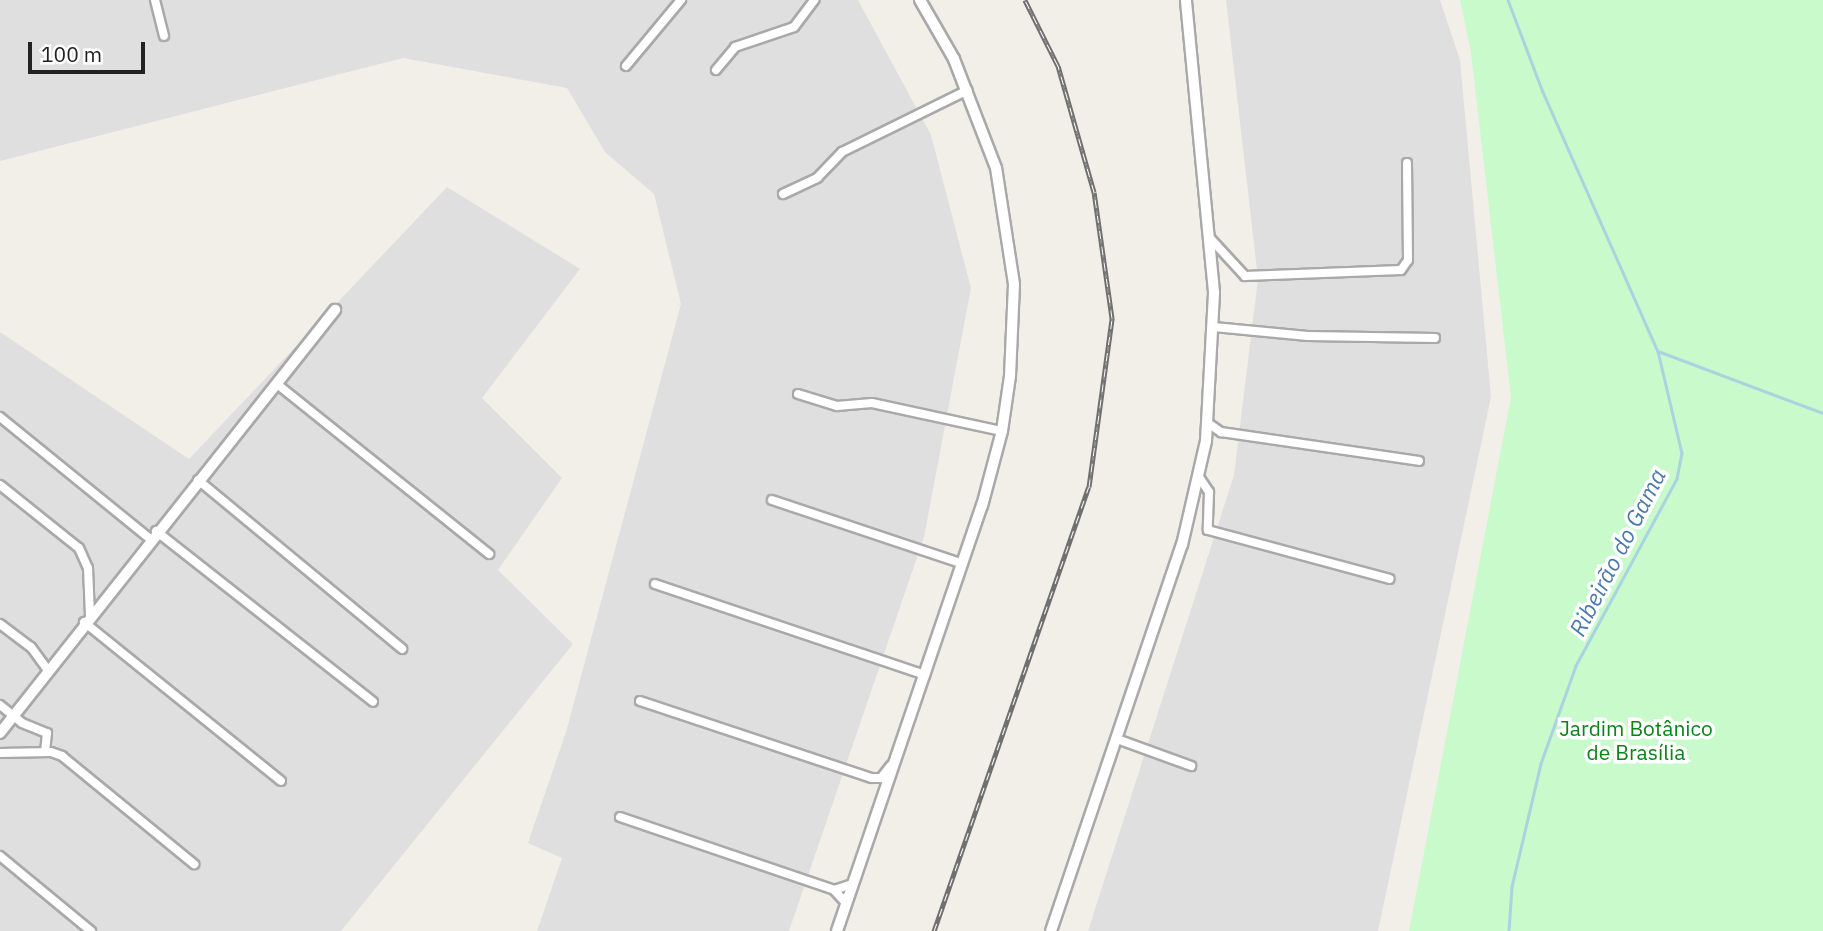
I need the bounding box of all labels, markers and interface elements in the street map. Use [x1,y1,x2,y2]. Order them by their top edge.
scale bar [32,28,149,72]
text: 100 m [41,40,102,68]
water label: Ribeirão do Gama [1563,464,1671,640]
park label: Jardim Botânico de Brasília [1559,715,1713,765]

